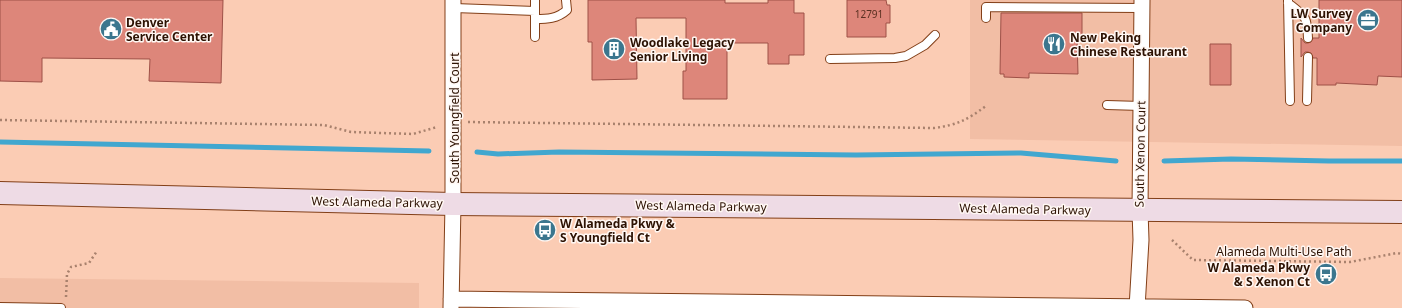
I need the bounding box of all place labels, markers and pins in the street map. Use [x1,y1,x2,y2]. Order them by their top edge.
place label: LW Survey Company [1290,5,1352,36]
office icon: LW Survey Company [1355,7,1381,33]
place label: Denver Service Center [126,14,213,45]
public building icon: Denver Service Center [98,16,124,42]
place label: New Peking Chinese Restaurant [1070,29,1187,60]
restaurant icon: New Peking Chinese Restaurant [1041,31,1067,57]
place label: Woodlake Legacy Senior Living [630,34,734,65]
building icon: Woodlake Legacy Senior Living [601,36,627,62]
place label: W Alameda Pkwy & S Youngfield Ct [560,215,675,246]
bus stop icon: W Alameda Pkwy & S Youngfield Ct [532,217,558,243]
place label: W Alameda Pkwy & S Xenon Ct [1207,259,1310,290]
bus stop icon: W Alameda Pkwy & S Xenon Ct [1313,261,1339,287]

